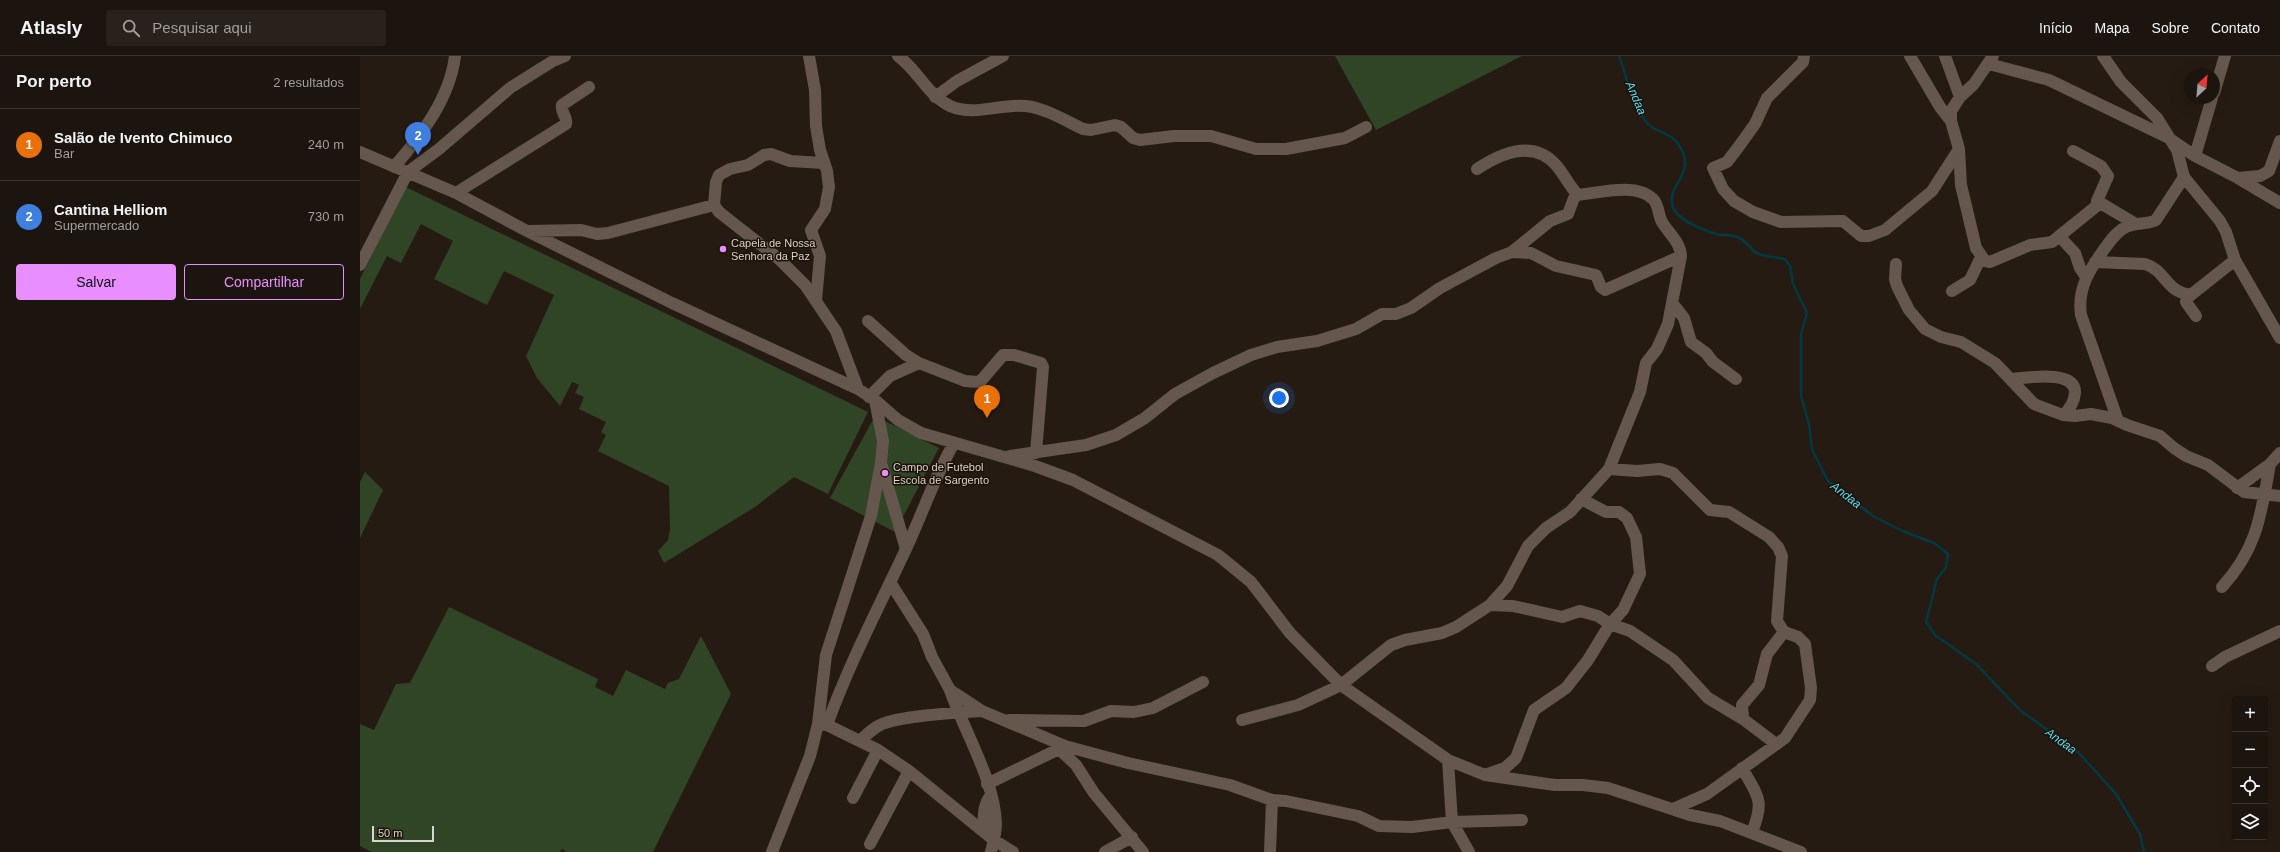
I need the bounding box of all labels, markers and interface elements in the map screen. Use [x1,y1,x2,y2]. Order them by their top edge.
search box [106,10,386,46]
text: Atlasly [20,17,82,38]
icon: search [120,17,142,39]
text: Pesquisar aqui [152,19,252,36]
text: Início [2039,20,2073,36]
text: Mapa [2095,20,2130,36]
text: Sobre [2152,20,2189,36]
text: Contato [2211,20,2260,36]
north arrow [2184,68,2220,104]
text: Por perto [16,72,92,91]
text: 2 resultados [273,75,344,90]
water label: Andaa [1622,78,1649,117]
pin: 2 [405,122,431,155]
text: Salão de Ivento Chimuco [54,129,232,146]
text: 1 [25,137,33,152]
text: 240 m [308,137,344,152]
text: Bar [54,146,74,161]
text: Cantina Helliom [54,201,167,218]
text: 2 [25,209,33,224]
text: 730 m [308,209,344,224]
text: Supermercado [54,218,139,233]
place label: Capela de Nossa Senhora da Paz [731,237,816,262]
marker: Capela de Nossa Senhora da Paz [718,244,728,254]
button: Salvar [16,264,176,300]
button: Compartilhar [184,264,344,300]
pin: 1 [974,385,1000,418]
your location [1269,388,1289,408]
place label: Campo de Futebol Escola de Sargento [893,461,989,486]
marker: Campo de Futebol Escola de Sargento [880,468,890,478]
water label: Andaa [1827,478,1864,511]
map controls [2232,696,2268,840]
button: + [2232,696,2268,732]
water label: Andaa [2042,725,2079,757]
button: − [2232,732,2268,768]
button: locate [2232,768,2268,804]
button: layers [2232,804,2268,840]
scale bar [372,824,434,843]
text: 50 m [378,827,402,839]

